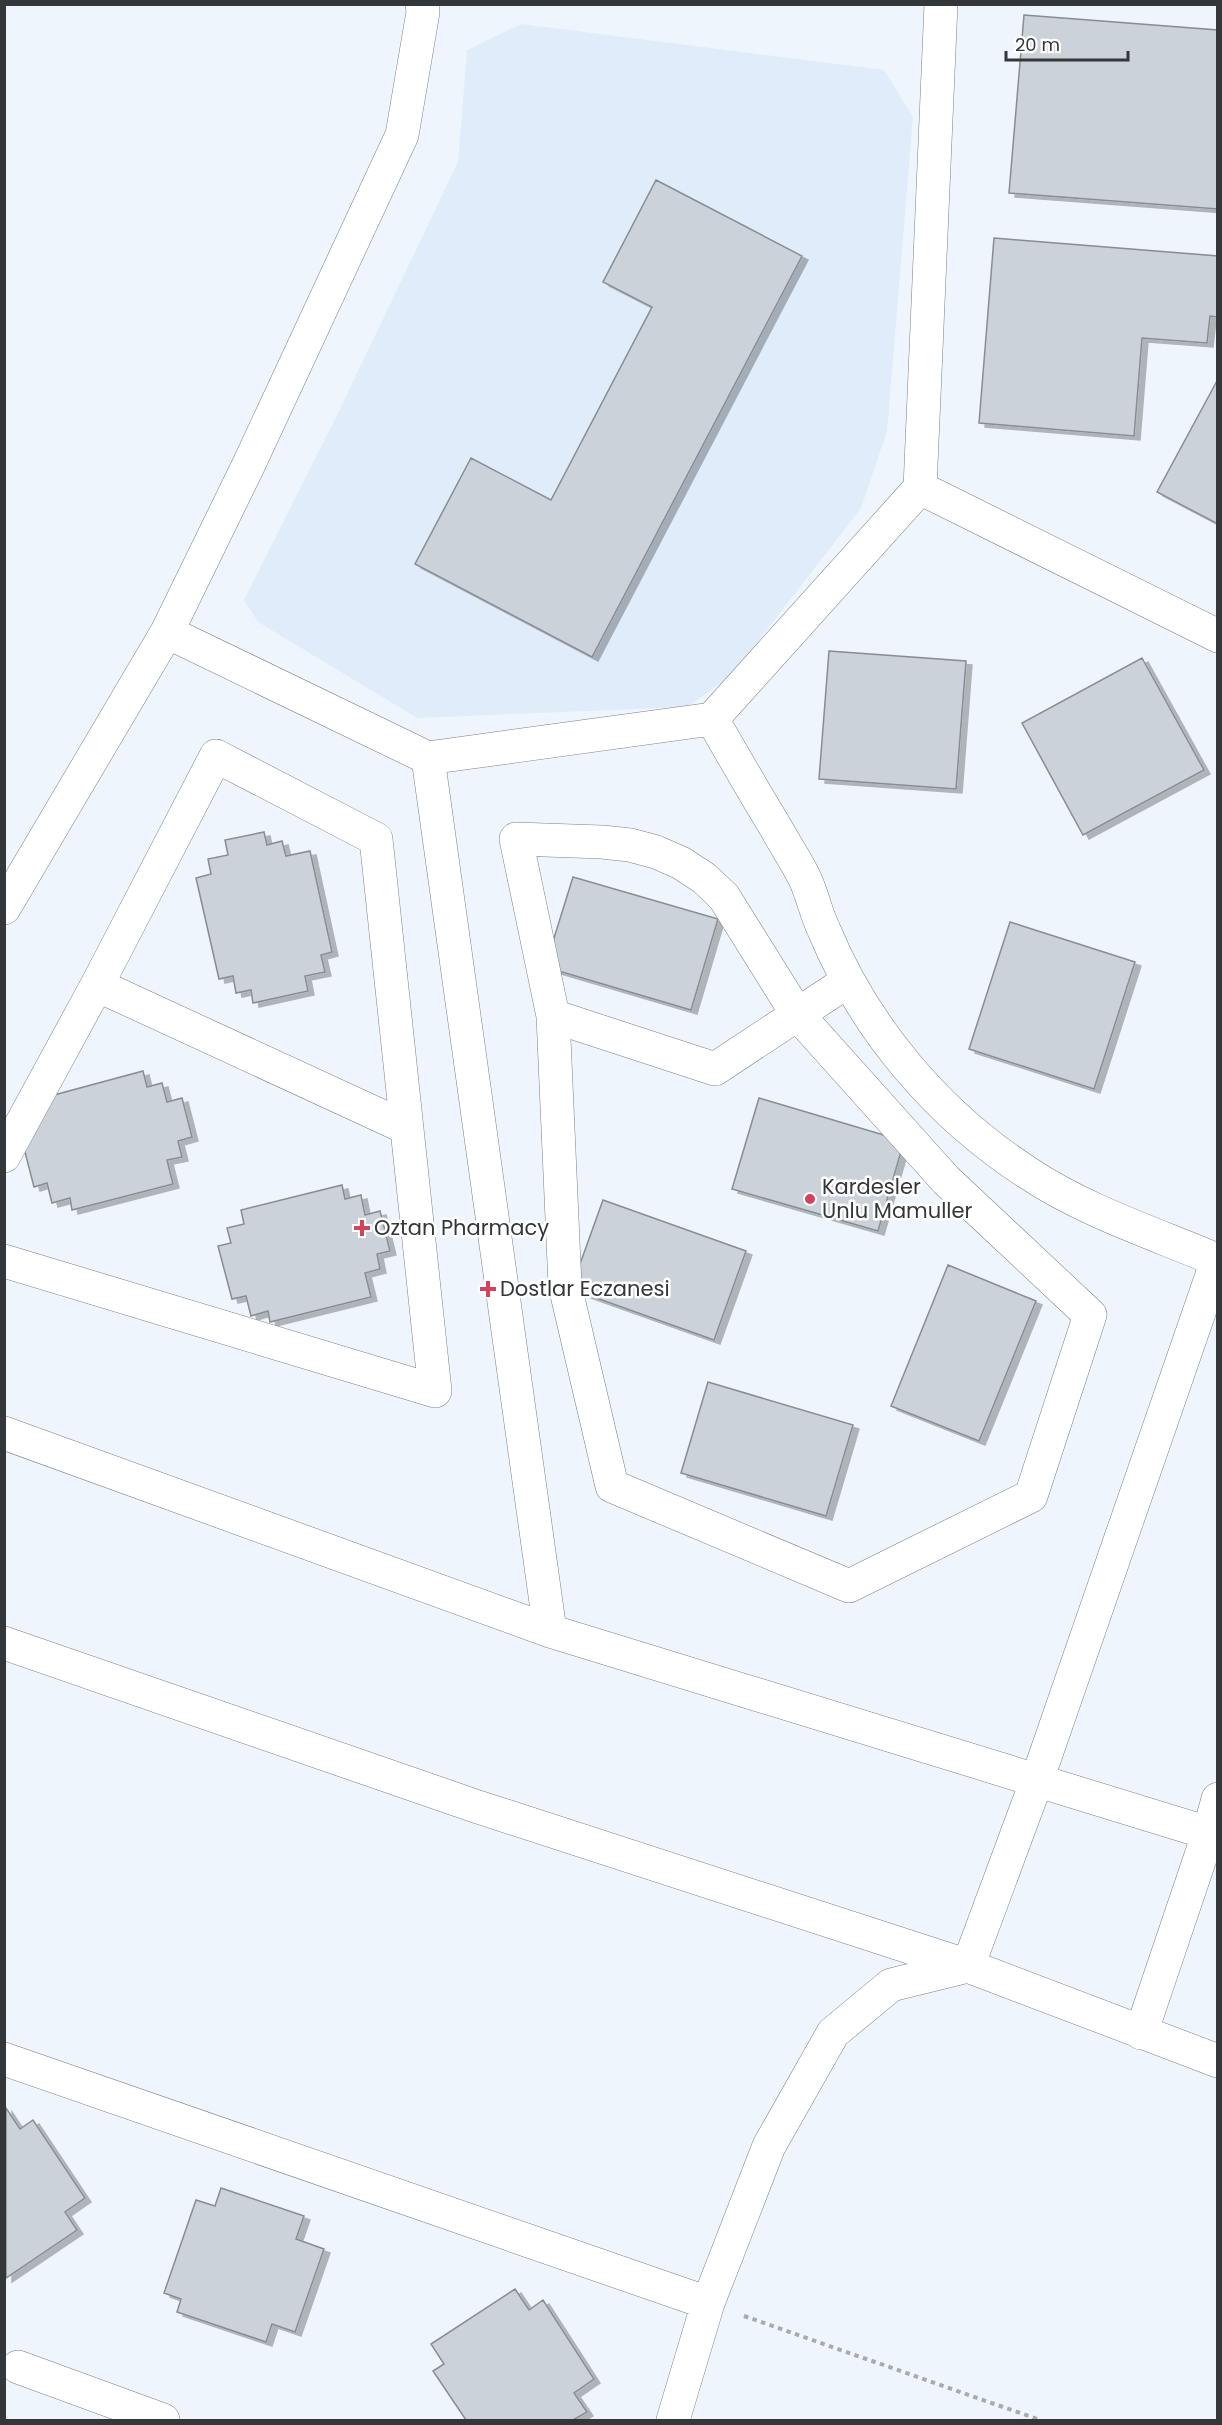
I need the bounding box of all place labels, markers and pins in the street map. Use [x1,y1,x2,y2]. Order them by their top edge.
place label: Kardesler Unlu Mamuller [822,1172,973,1225]
marker: Kardesler Unlu Mamuller [803,1192,817,1206]
place label: Oztan Pharmacy [374,1213,549,1242]
marker: Oztan Pharmacy [355,1221,369,1235]
place label: Dostlar Eczanesi [500,1274,670,1303]
marker: Dostlar Eczanesi [481,1282,495,1296]

